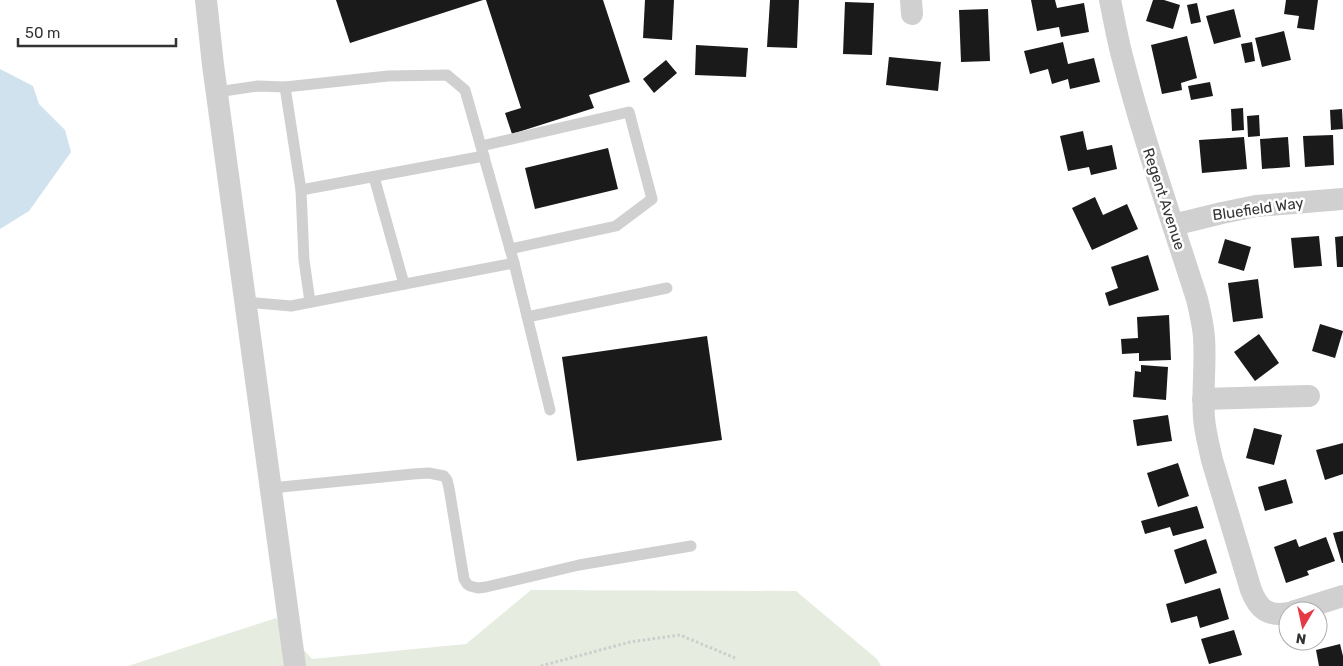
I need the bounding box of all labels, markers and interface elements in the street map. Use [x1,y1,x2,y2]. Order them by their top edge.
scale bar [18,15,175,47]
text: 50 m [25,24,60,42]
street label: Regent Avenue [1139,146,1189,252]
street label: Bluefield Way [1211,194,1305,224]
north arrow [1278,601,1328,651]
text: N [1295,629,1307,648]

